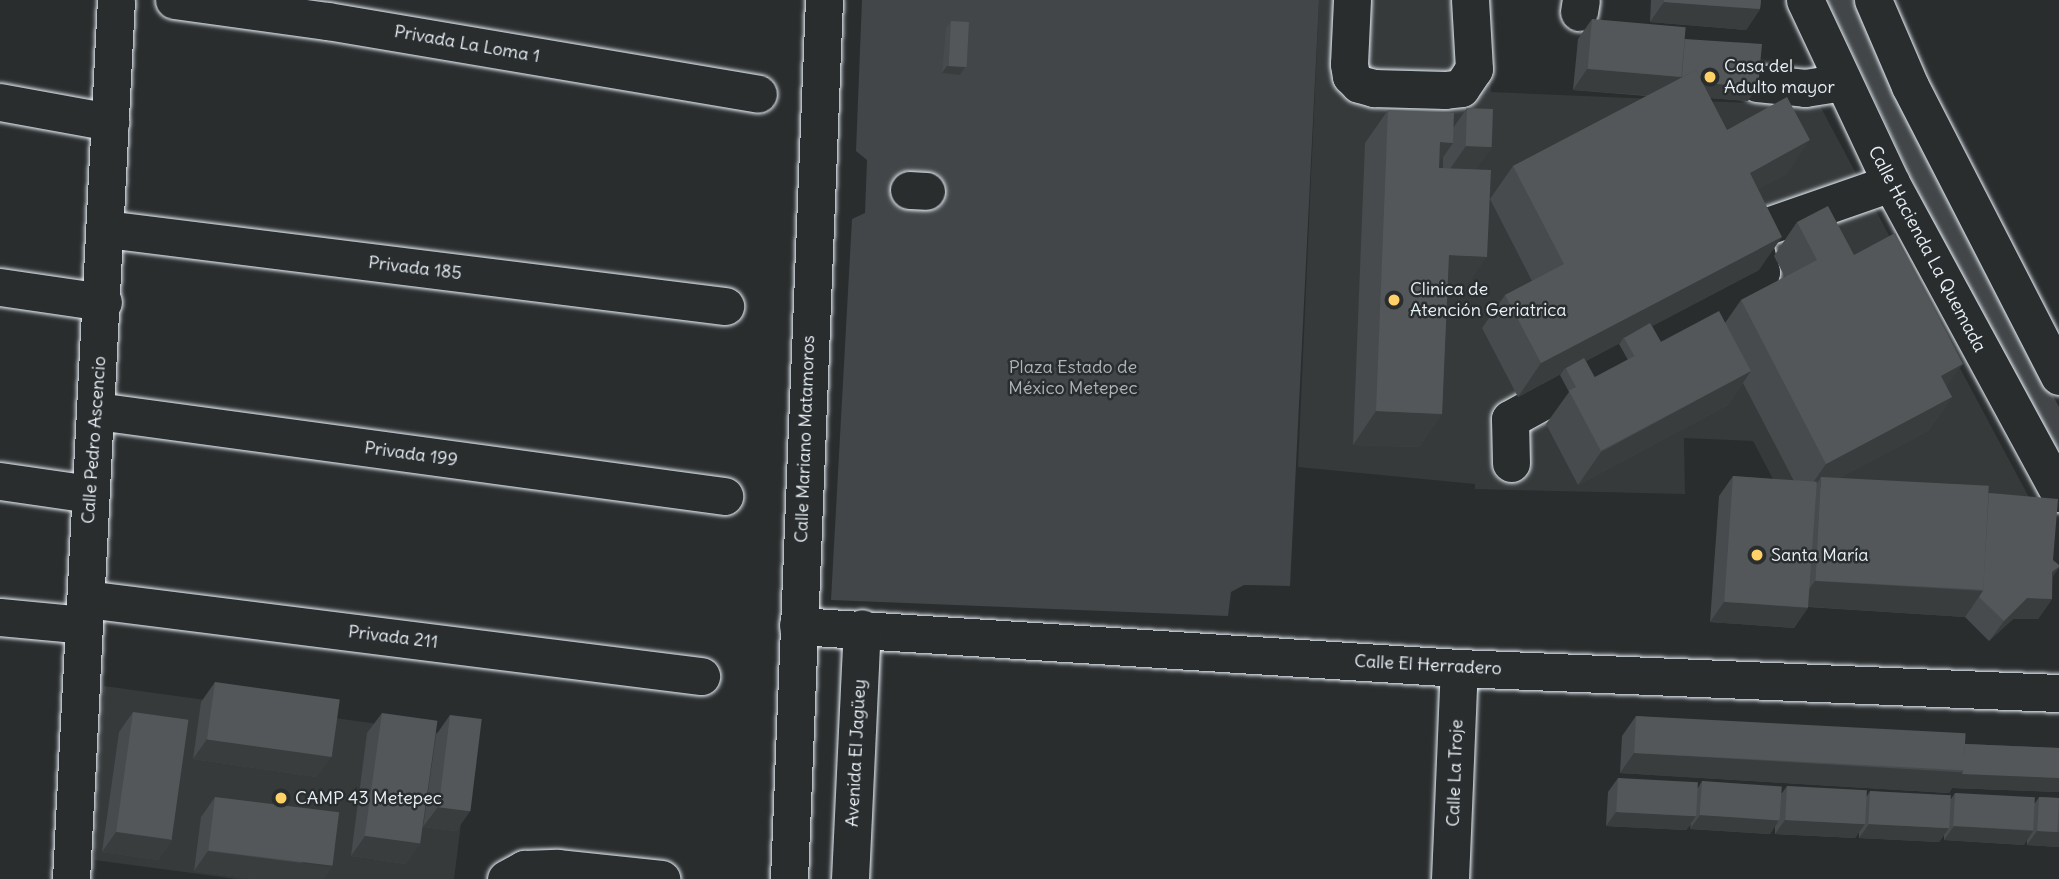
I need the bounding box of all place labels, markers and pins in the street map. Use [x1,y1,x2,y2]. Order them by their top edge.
place label: Casa del Adulto mayor [1724,56,1835,98]
marker: Casa del Adulto mayor [1702,69,1718,85]
place label: Clinica de Atención Geriatrica [1410,279,1566,322]
marker: Clinica de Atención Geriatrica [1384,290,1404,310]
place label: Santa María [1771,544,1869,566]
marker: Santa María [1749,547,1765,563]
place label: CAMP 43 Metepec [295,787,442,809]
marker: CAMP 43 Metepec [273,790,289,806]

